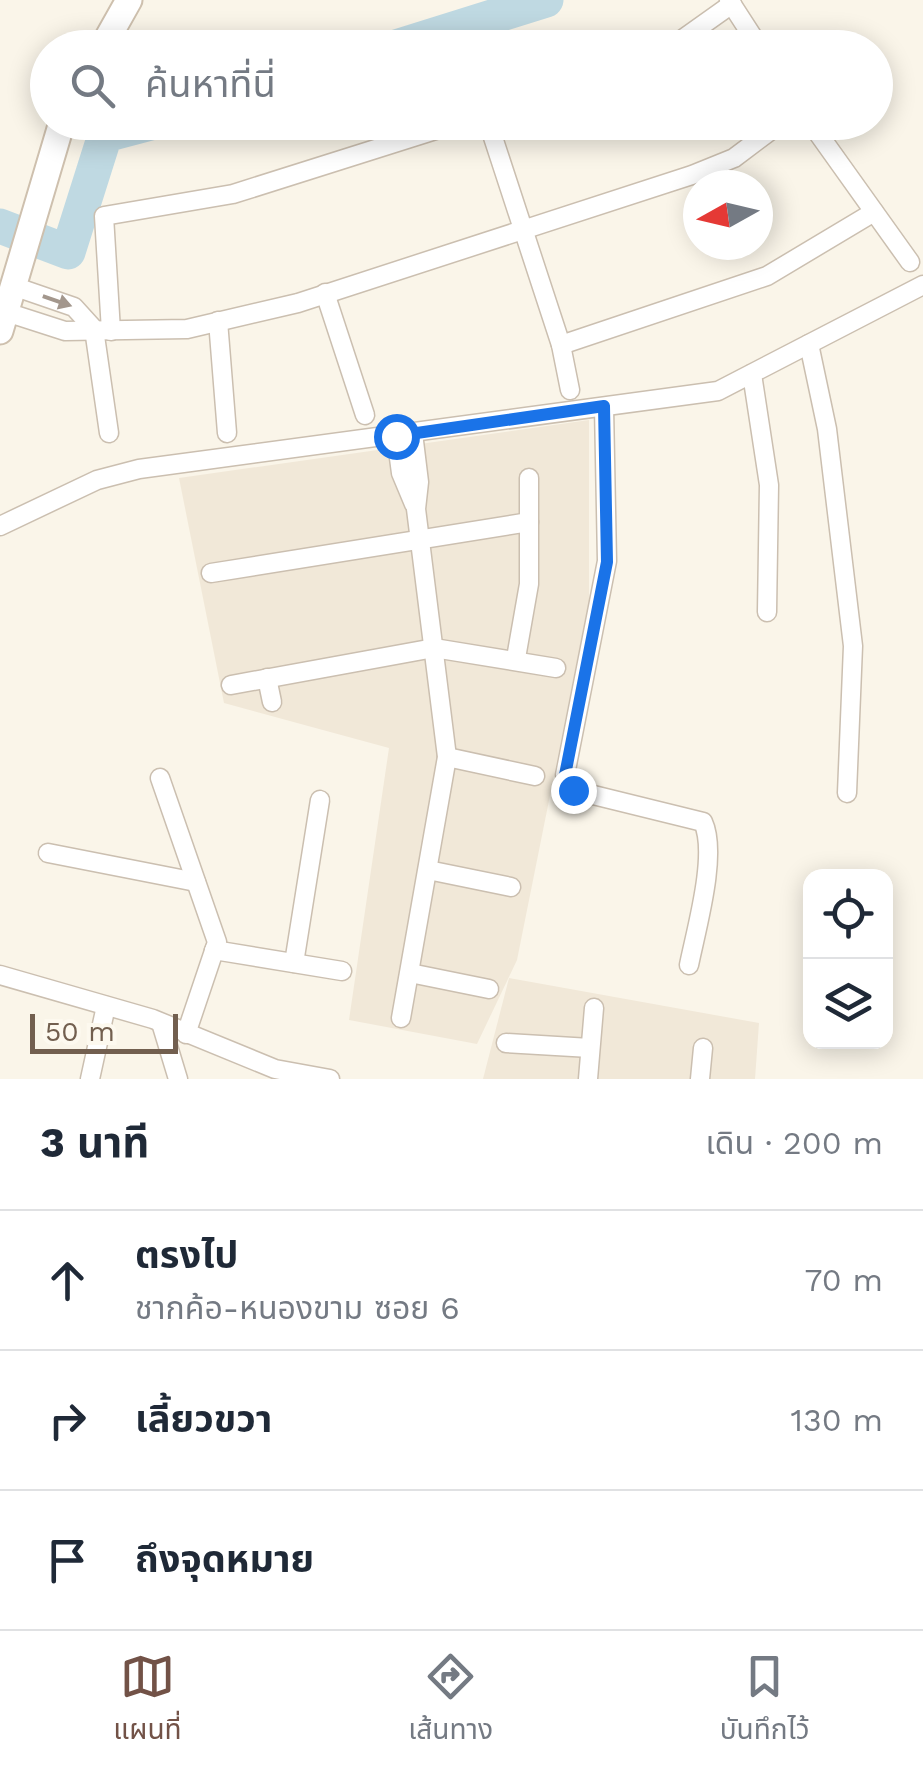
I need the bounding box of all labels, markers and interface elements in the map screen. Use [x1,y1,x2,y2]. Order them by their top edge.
search box [30,30,893,140]
icon: search [65,58,120,113]
text: ค้นหาที่นี่ [145,62,276,106]
north arrow [683,170,773,260]
one-way arrow [43,295,73,310]
route start [374,414,420,460]
route end [551,768,597,814]
map controls [803,869,893,1049]
button: locate [803,869,893,959]
button: layers [803,959,893,1049]
scale bar [30,1009,178,1054]
text: 50 m [45,1015,115,1048]
text: 3 นาที [40,1118,149,1167]
text: เดิน · 200 m [706,1124,883,1162]
text: ตรงไป [135,1233,238,1277]
icon: ahead [40,1253,95,1308]
text: 70 m [804,1261,883,1299]
text: ชากค้อ-หนองขาม ซอย 6 [135,1289,460,1327]
icon: right [40,1393,95,1448]
text: เลี้ยวขวา [135,1397,272,1441]
text: 130 m [791,1401,883,1439]
icon: arrive [40,1533,95,1588]
text: ถึงจุดหมาย [135,1537,314,1581]
tab: แผนที่ [113,1649,182,1752]
tab: เส้นทาง [408,1649,493,1752]
tab: บันทึกไว้ [720,1649,810,1752]

